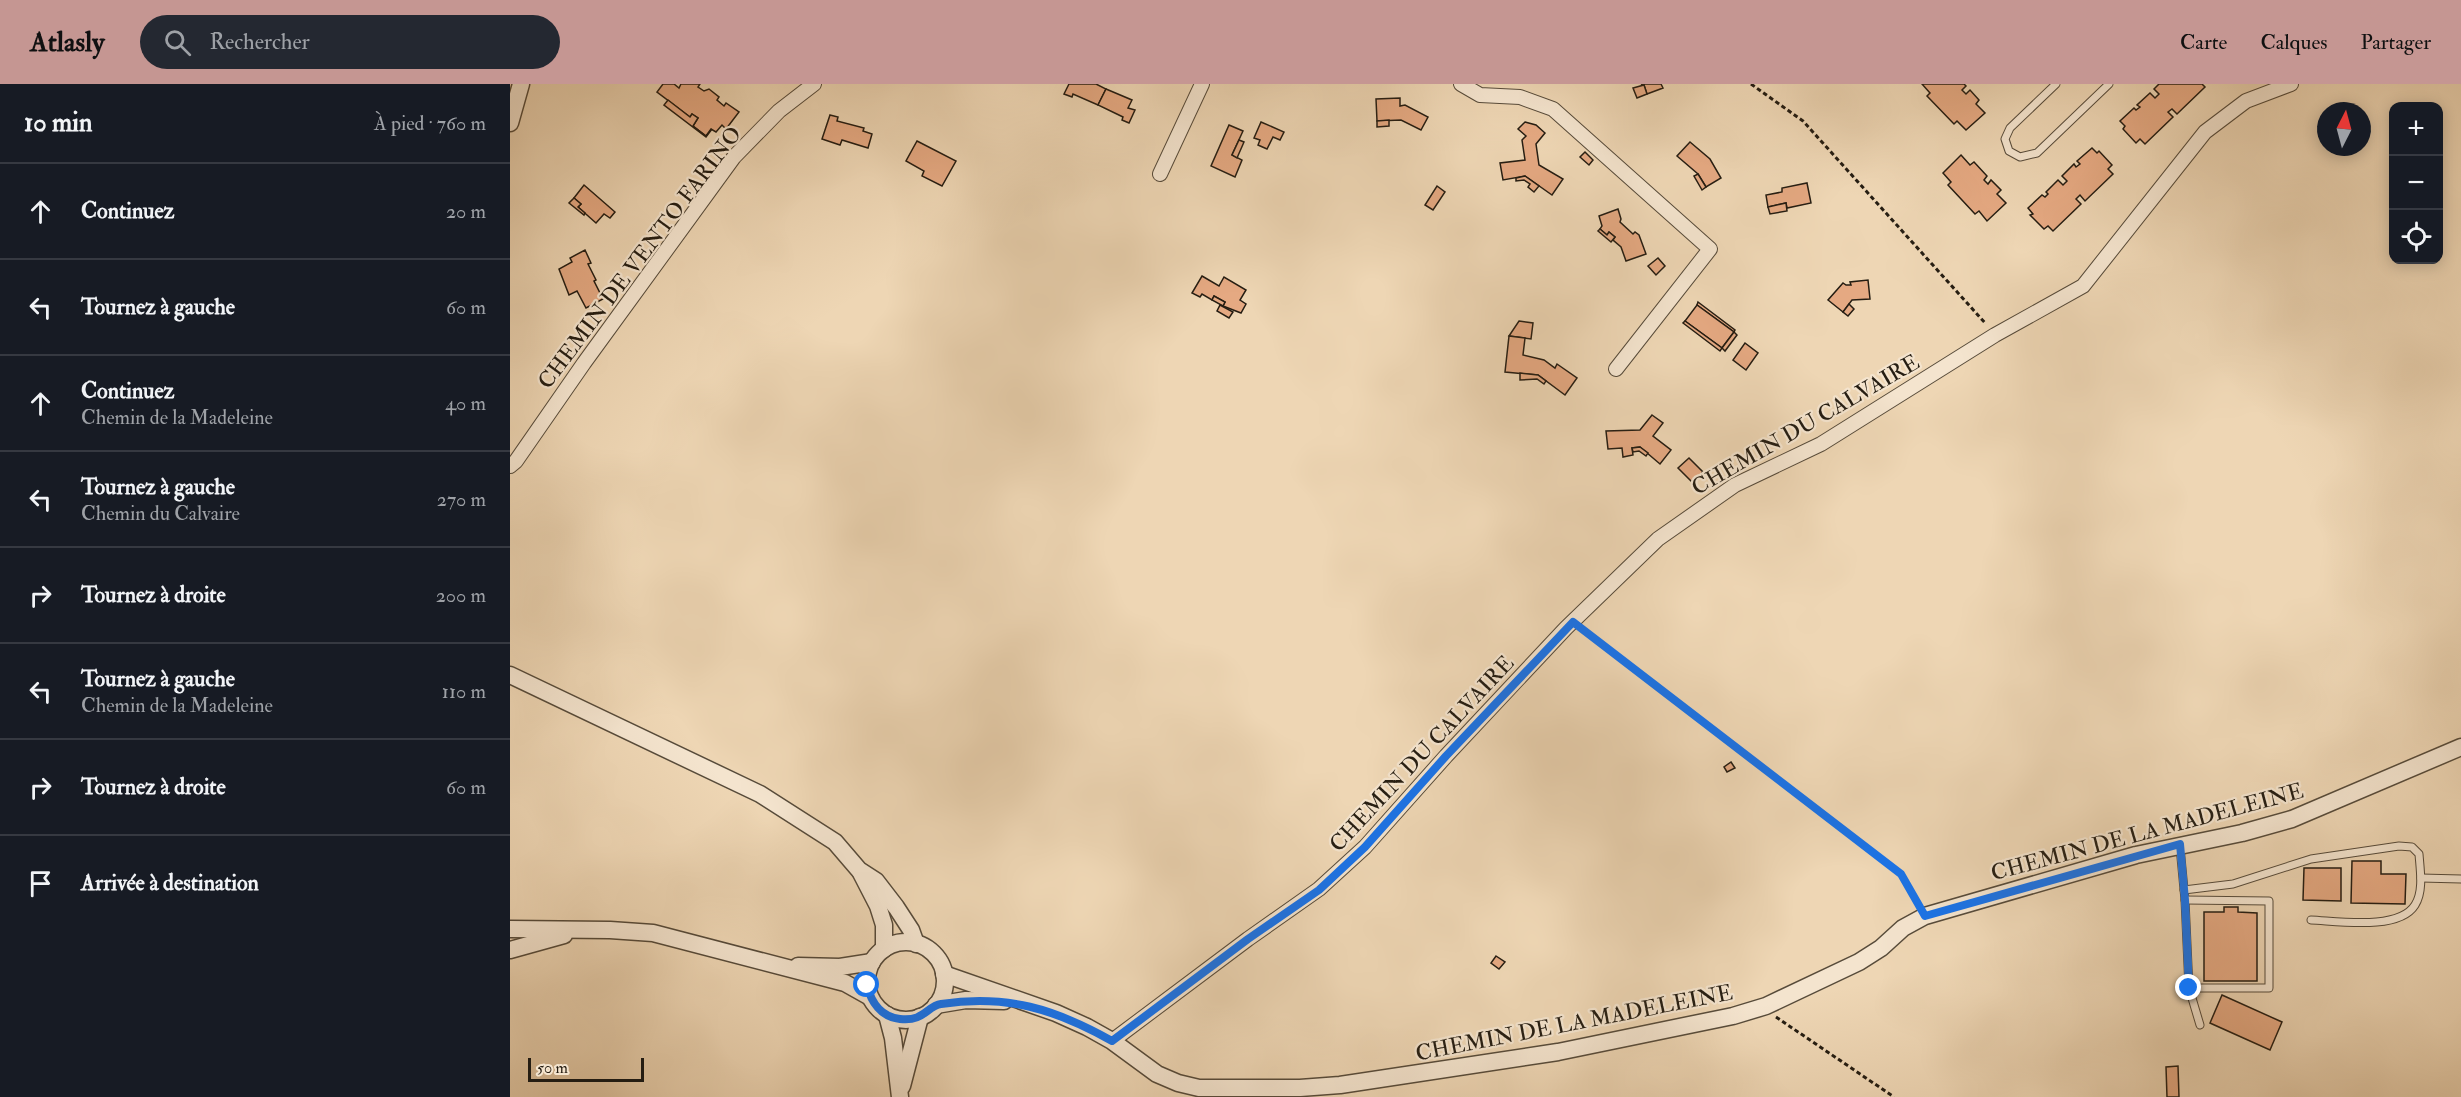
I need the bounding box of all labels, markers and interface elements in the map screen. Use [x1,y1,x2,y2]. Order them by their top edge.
search box [140,15,560,69]
text: Atlasly [30,25,104,60]
icon: search [161,26,194,59]
text: Rechercher [209,28,310,56]
text: Carte [2180,29,2227,56]
text: Calques [2260,29,2327,56]
text: Partager [2360,29,2431,56]
north arrow [2317,102,2371,156]
map controls [2389,102,2443,264]
button: + [2389,102,2443,156]
text: 10 min [24,107,92,139]
text: À pied · 760 m [374,111,486,136]
street label: CHEMIN DE VENTO FARINO [532,121,748,394]
button: − [2389,156,2443,210]
icon: ahead [24,195,57,228]
text: Continuez [81,197,174,225]
text: 20 m [446,199,486,224]
button: locate [2389,210,2443,264]
icon: left [24,291,57,324]
text: Tournez à gauche [81,293,235,321]
text: 60 m [446,295,486,320]
street label: CHEMIN DU CALVAIRE [1687,348,1925,502]
text: Continuez [81,377,174,405]
icon: ahead [24,387,57,420]
text: 40 m [445,391,486,416]
text: Chemin de la Madeleine [81,405,273,430]
text: Tournez à gauche [81,473,235,501]
icon: left [24,483,57,516]
text: 270 m [437,487,486,512]
text: Chemin du Calvaire [81,501,240,526]
icon: right [24,579,57,612]
text: Tournez à droite [81,581,226,609]
text: 200 m [436,583,486,608]
street label: CHEMIN DU CALVAIRE [1323,649,1520,858]
text: Tournez à gauche [81,665,235,693]
icon: left [24,675,57,708]
text: 110 m [442,679,486,704]
text: Chemin de la Madeleine [81,693,273,718]
icon: right [24,771,57,804]
text: Tournez à droite [81,773,226,801]
text: 60 m [446,775,486,800]
street label: CHEMIN DE LA MADELEINE [1988,777,2307,887]
icon: arrive [24,867,57,900]
text: Arrivée à destination [81,869,259,897]
route start [853,971,879,997]
route end [2175,974,2201,1000]
street label: CHEMIN DE LA MADELEINE [1413,978,1735,1068]
scale bar [528,1055,644,1082]
text: 50 m [537,1058,568,1078]

